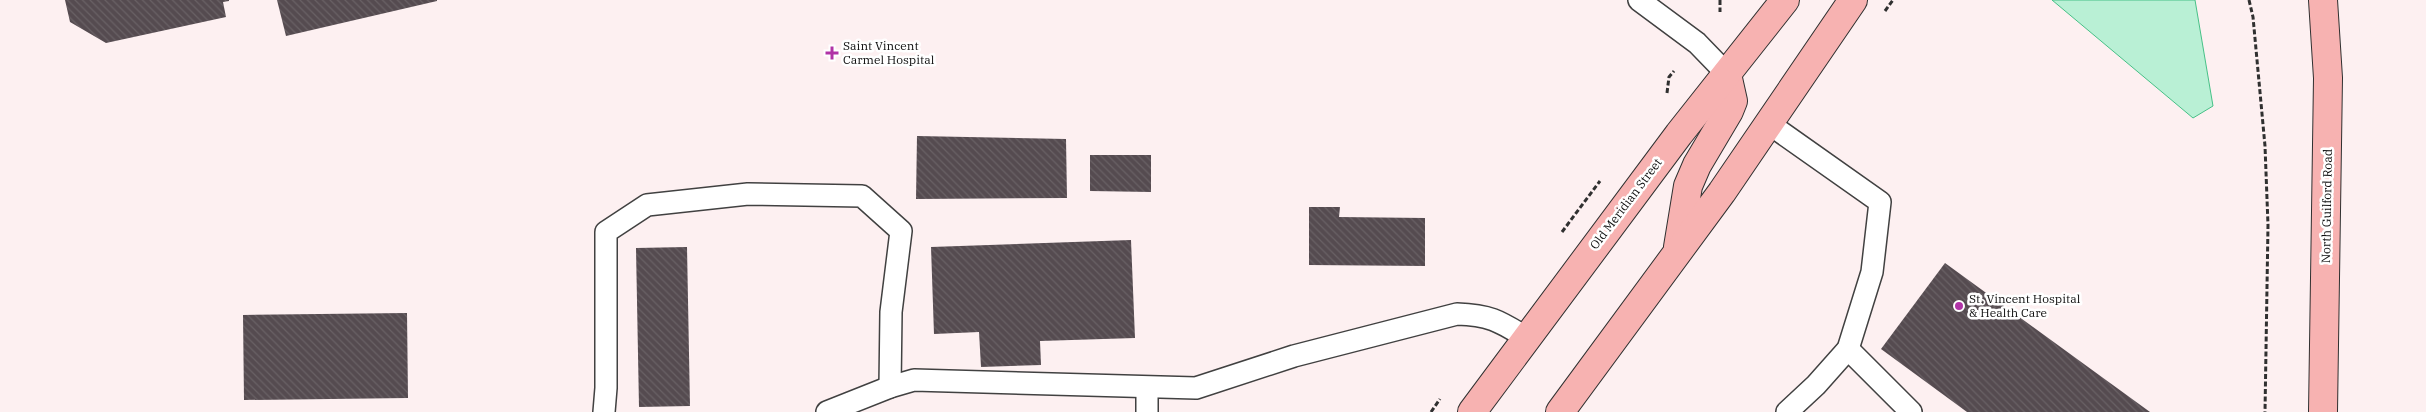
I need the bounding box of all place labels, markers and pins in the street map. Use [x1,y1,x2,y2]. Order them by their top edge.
place label: Saint Vincent Carmel Hospital [843,38,935,67]
marker: Saint Vincent Carmel Hospital [825,46,839,60]
place label: St. Vincent Hospital & Health Care [1969,291,2081,320]
marker: St. Vincent Hospital & Health Care [1953,300,1965,312]

